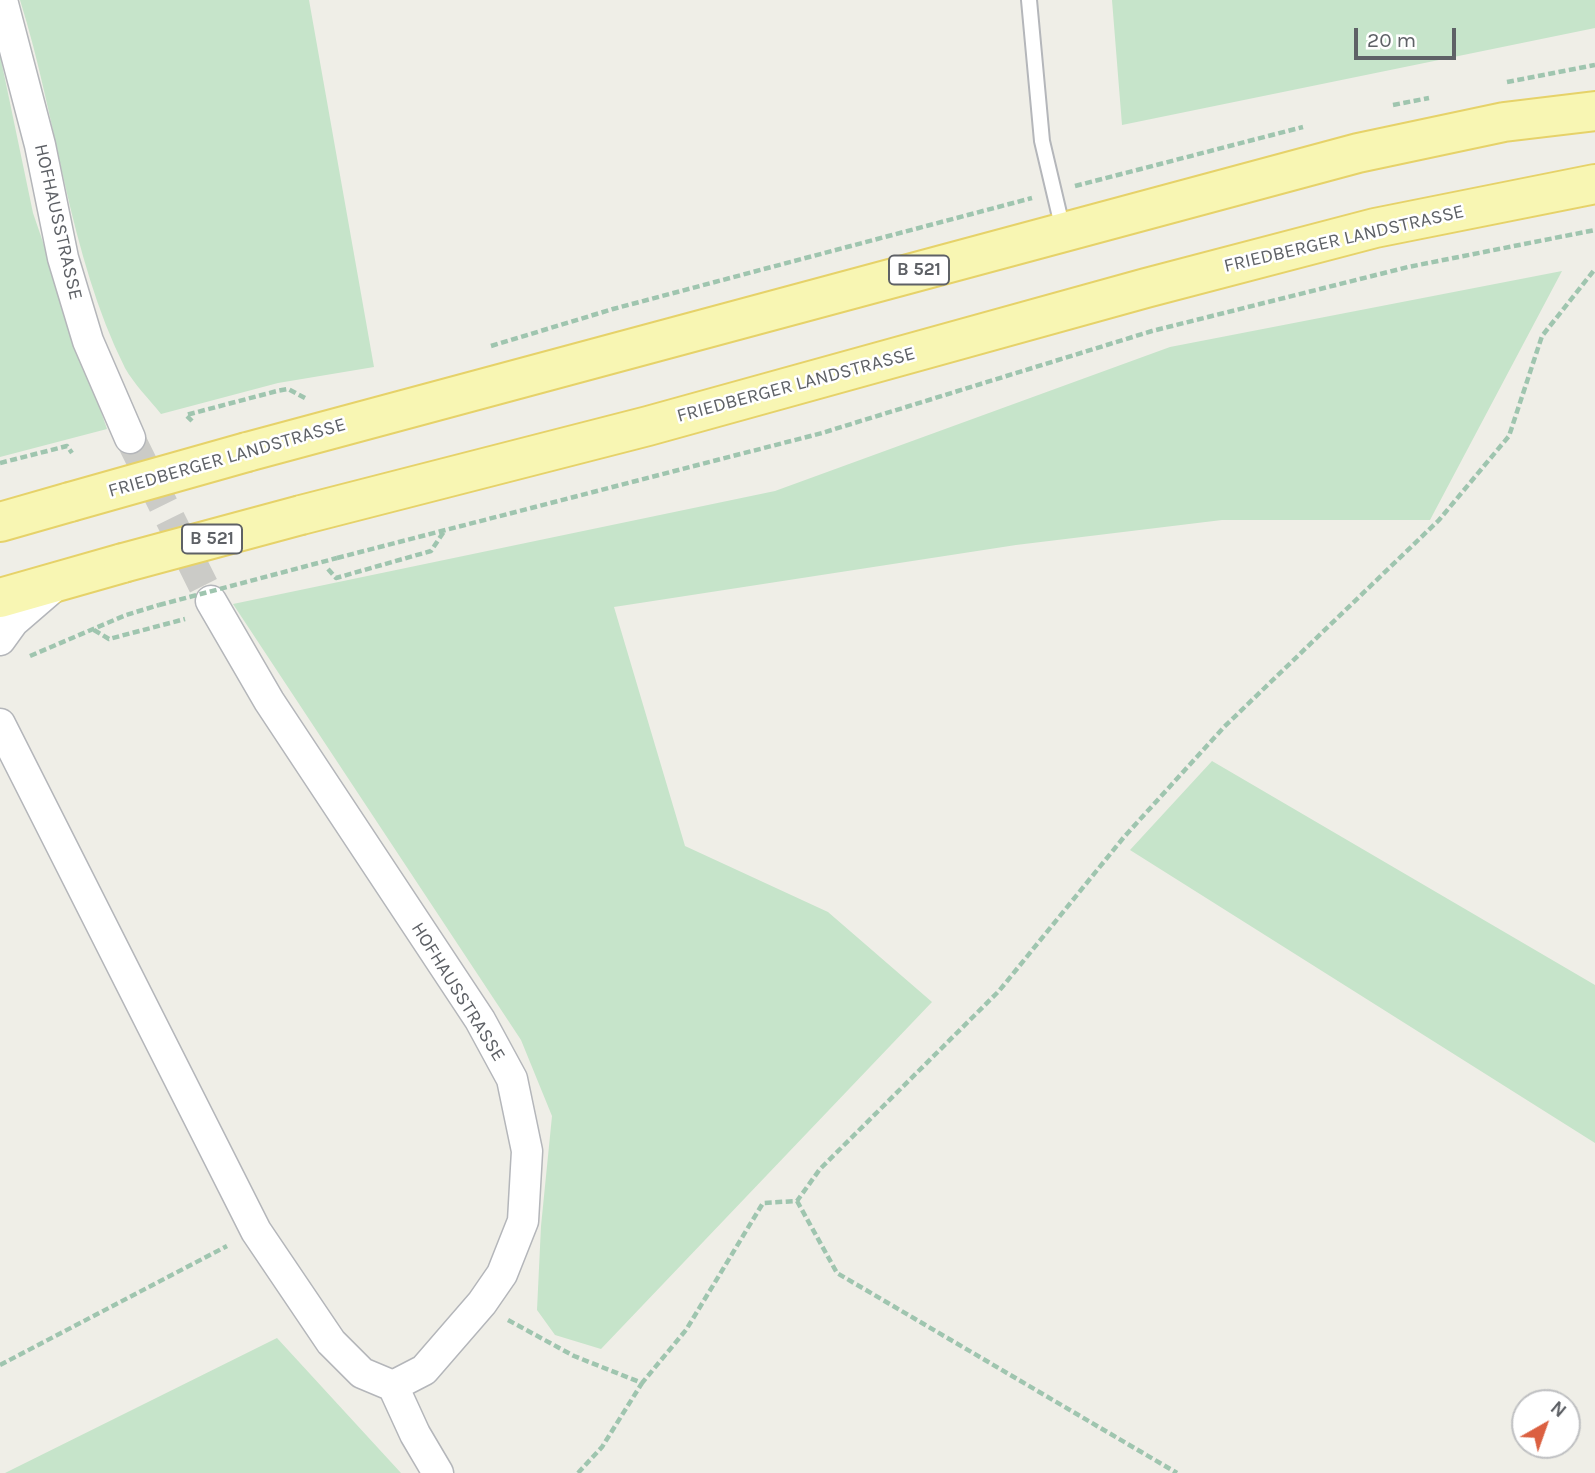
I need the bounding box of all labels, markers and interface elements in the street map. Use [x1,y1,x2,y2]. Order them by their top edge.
scale bar [1357,14,1458,58]
text: 20 m [1367,28,1416,52]
street label: HOFHAUSSTRASSE [29,142,87,302]
street label: FRIEDBERGER LANDSTRASSE [1222,200,1466,278]
road number: B 521 [889,256,949,284]
street label: FRIEDBERGER LANDSTRASSE [674,342,918,428]
street label: FRIEDBERGER LANDSTRASSE [106,413,348,503]
road number: B 521 [182,524,242,554]
street label: HOFHAUSSTRASSE [406,918,510,1066]
north arrow [1511,1389,1581,1459]
text: N [1546,1397,1571,1422]

